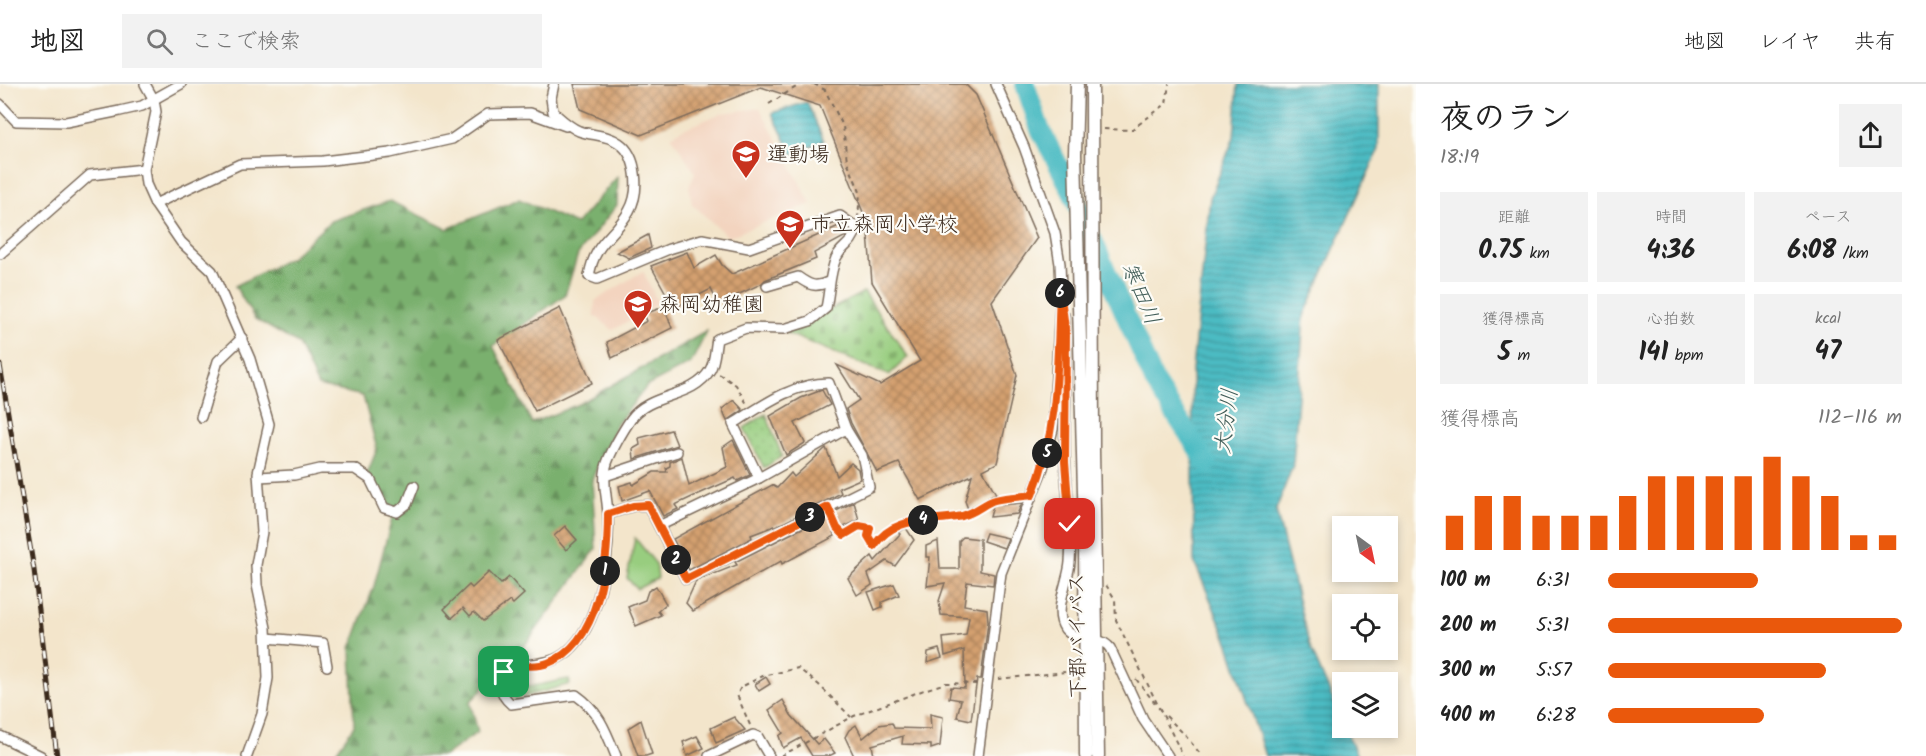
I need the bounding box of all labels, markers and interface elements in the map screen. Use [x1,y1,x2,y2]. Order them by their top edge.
search box [122,14,542,68]
text: 地図 [30,20,86,65]
icon: search [143,25,176,58]
text: ここで検索 [191,25,301,60]
text: 地図 [1684,26,1726,59]
text: レイヤ [1759,26,1821,59]
text: 共有 [1854,26,1896,59]
text: 夜のラン [1440,93,1572,146]
button: share [1839,104,1902,167]
school or university icon: 運動場 [730,138,762,180]
place label: 運動場 [767,139,830,172]
text: 18:19 [1440,142,1479,174]
text: 距離 [1498,205,1530,230]
text: 時間 [1655,205,1687,230]
text: ペース [1804,205,1852,230]
school or university icon: 市立森岡小学校 [774,208,806,250]
place label: 市立森岡小学校 [811,209,958,242]
text: 0.75 [1478,230,1523,272]
text: 4:36 [1647,230,1695,272]
text: 6:08 [1787,230,1836,272]
text: km [1523,241,1550,266]
text: /km [1836,241,1869,266]
water label: 寒田川 [1111,257,1169,331]
pin: 6 [1045,278,1075,308]
text: 6 [1056,280,1064,305]
school or university icon: 森岡幼稚園 [622,288,654,330]
place label: 森岡幼稚園 [659,289,764,322]
text: kcal [1815,306,1841,331]
text: 獲得標高 [1482,307,1546,332]
text: 心拍数 [1647,307,1695,332]
text: 47 [1815,331,1841,373]
text: 5 [1498,332,1511,374]
text: 141 [1638,332,1668,374]
text: m [1511,343,1530,368]
text: bpm [1668,343,1704,368]
water label: 大分川 [1206,386,1249,456]
text: 112–116 m [1818,402,1902,434]
text: 獲得標高 [1440,404,1520,436]
pin: 5 [1032,438,1062,468]
text: 5 [1043,440,1051,465]
pin [1044,498,1095,549]
pin: 3 [795,502,825,532]
text: 3 [806,504,814,529]
pin: 4 [908,505,938,535]
text: 4 [919,507,927,532]
icon: check [1053,507,1086,540]
north arrow [1332,516,1398,582]
map controls [1332,516,1398,738]
pin: 2 [661,545,691,575]
text: 2 [671,547,681,572]
pin: 1 [590,556,620,586]
text: 1 [603,558,607,583]
text: 100 m [1440,565,1491,597]
text: 6:31 [1536,565,1570,597]
street label: 下郡バイパス [1061,573,1096,699]
button: locate [1332,594,1398,660]
text: 200 m [1440,610,1496,642]
text: 5:31 [1536,610,1569,642]
pin [478,646,529,697]
icon: arrive [487,655,520,688]
text: 300 m [1440,655,1496,687]
text: 5:57 [1536,655,1572,687]
button: layers [1332,672,1398,738]
text: 400 m [1440,700,1496,732]
text: 6:28 [1536,700,1576,732]

